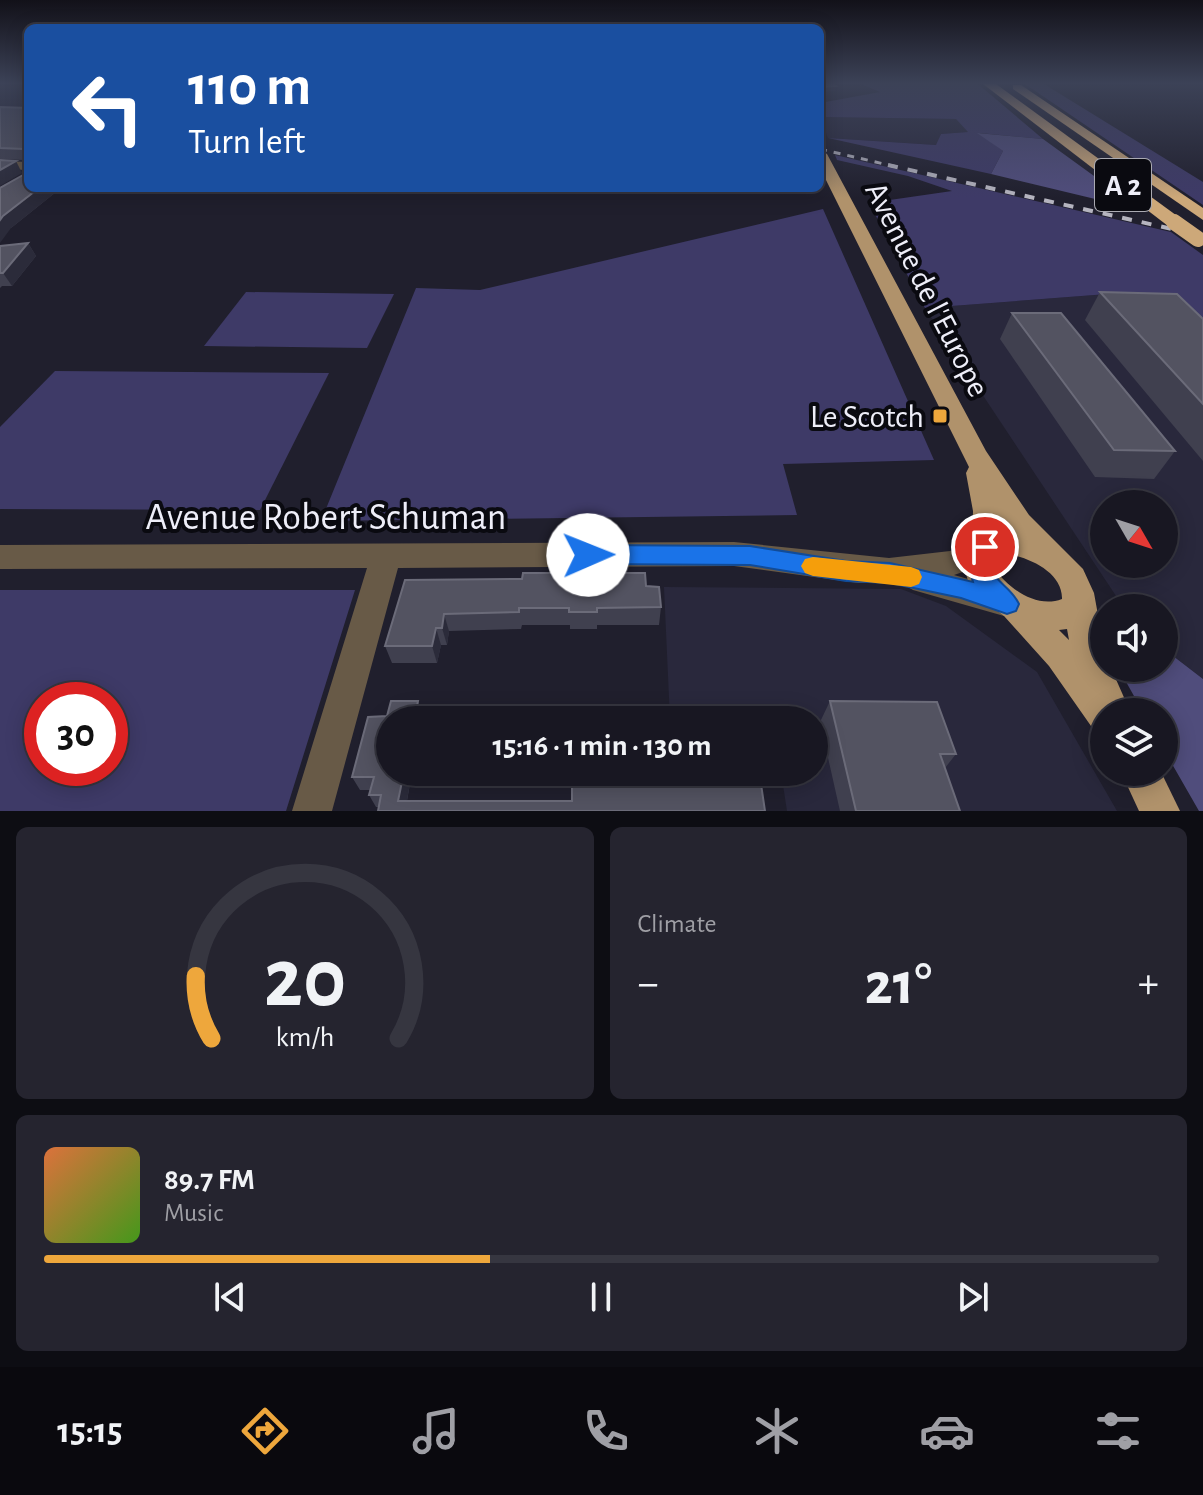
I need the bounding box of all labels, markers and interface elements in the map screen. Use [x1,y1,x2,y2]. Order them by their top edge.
icon: left [56,56,160,160]
text: 110 m [188,59,311,115]
text: Turn left [188,124,305,160]
road number: A 2 [1095,159,1151,211]
street label: Avenue de l'Europe [859,177,995,402]
place label: Le Scotch [810,401,924,433]
marker: Le Scotch [931,407,949,425]
north arrow [1090,490,1178,578]
map controls [1090,490,1178,786]
street label: Avenue Robert Schuman [146,499,506,537]
position arrow [546,513,630,597]
pin [951,513,1019,581]
icon: arrive [963,525,1007,569]
button: sound [1090,594,1178,682]
speed limit sign: 30 [24,682,128,786]
button: layers [1090,698,1178,786]
text: 15:16 · 1 min · 130 m [492,731,712,761]
text: Climate [638,911,716,937]
text: 20 [263,938,346,1022]
text: 21° [865,955,932,1015]
text: − [638,962,659,1006]
text: + [1138,962,1159,1006]
text: km/h [275,1023,334,1052]
text: 89.7 FM [164,1165,255,1195]
text: Music [164,1200,223,1226]
icon: previous [208,1275,252,1319]
icon: pause [579,1275,623,1319]
icon: next [951,1275,995,1319]
icon: directions [237,1403,293,1459]
icon: music [408,1403,464,1459]
icon: phone [578,1403,634,1459]
icon: climate [749,1403,805,1459]
icon: car [919,1403,975,1459]
icon: filters [1090,1403,1146,1459]
text: 15:15 [57,1413,123,1449]

